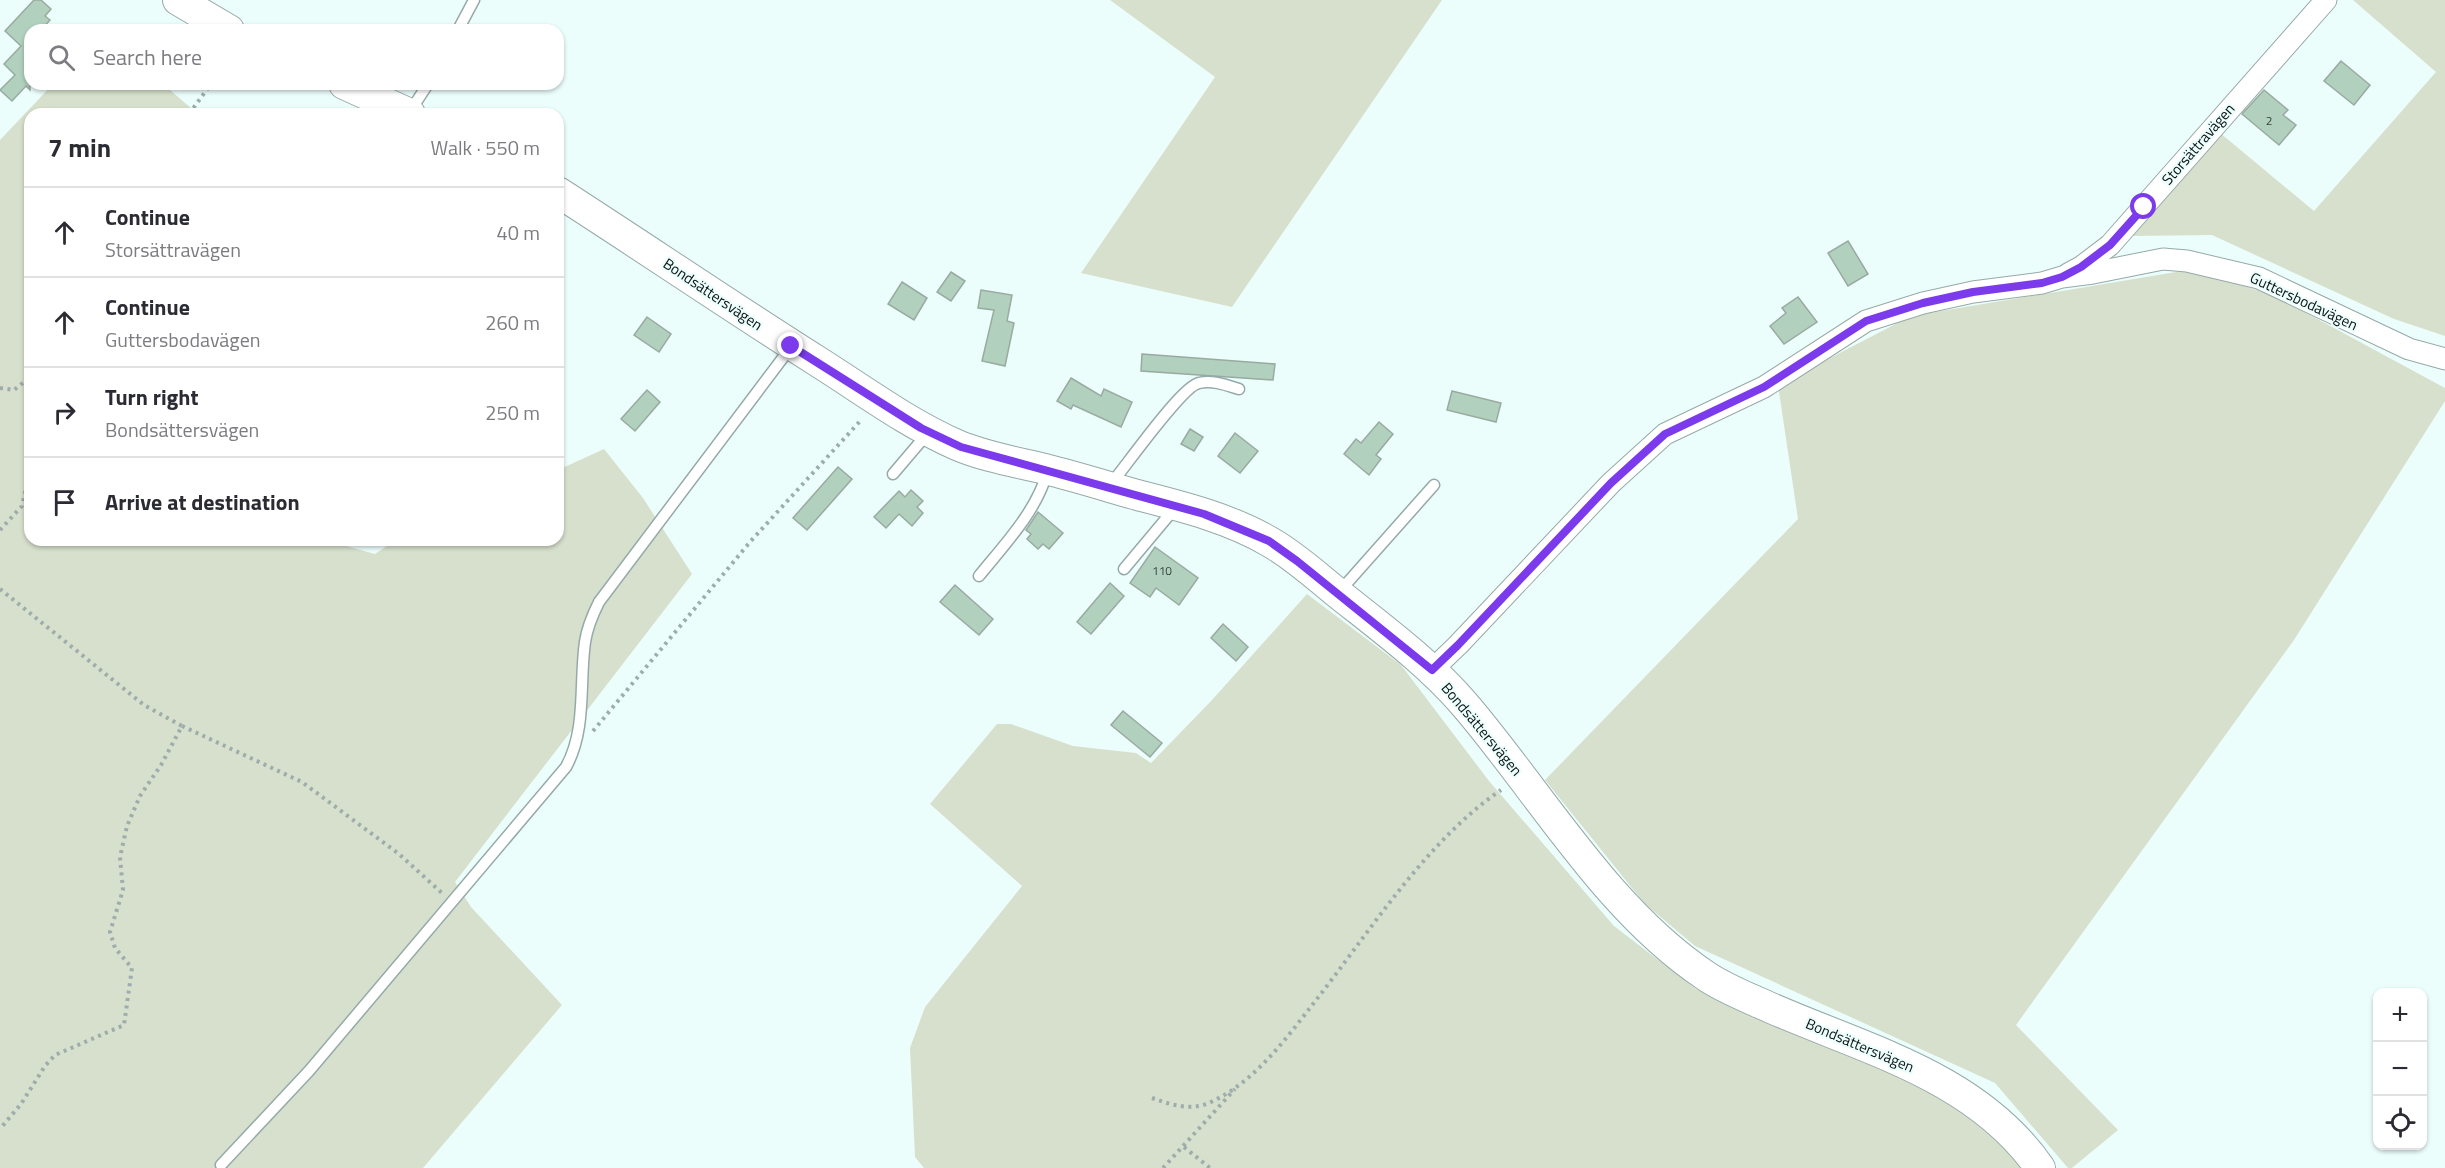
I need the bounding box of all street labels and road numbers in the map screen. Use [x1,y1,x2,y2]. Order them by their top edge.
street label: Storsättravägen [2156,98,2240,190]
street label: Bondsättersvägen [659,252,767,336]
street label: Guttersbodavägen [2246,266,2362,336]
street label: Bondsättersvägen [1436,677,1528,781]
street label: Bondsättersvägen [1802,1012,1918,1078]

